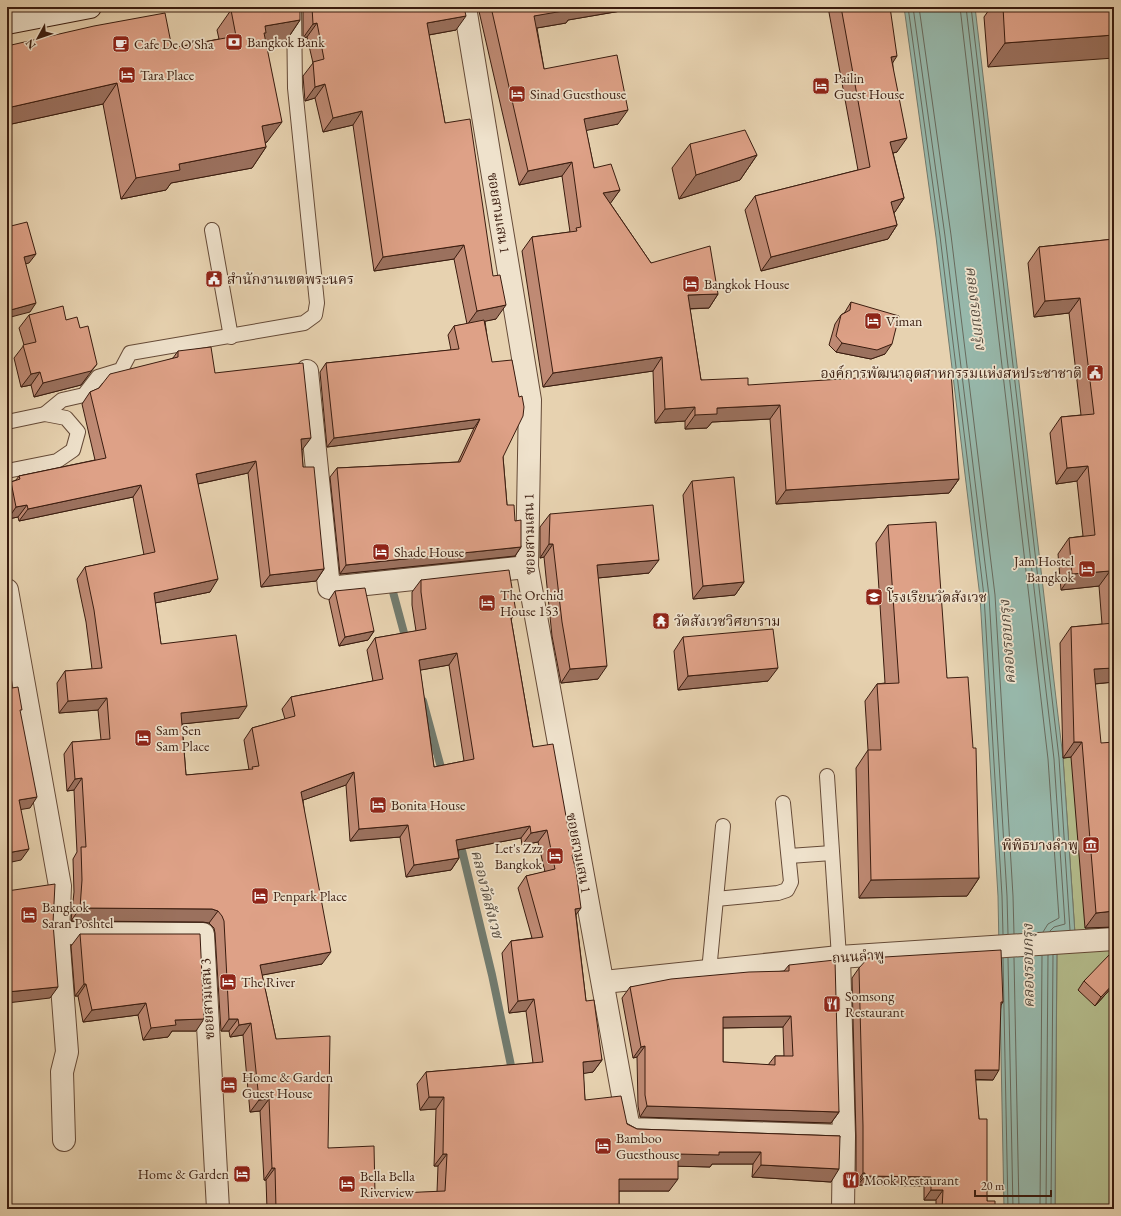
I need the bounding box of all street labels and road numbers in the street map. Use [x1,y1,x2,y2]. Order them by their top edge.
street label: ซอยสามเสน 1 [484,171,514,255]
street label: ซอยสามเสน 1 [519,493,539,575]
street label: ซอยสามเสน 1 [562,811,596,895]
street label: ถนนลำพู [831,945,885,967]
street label: ซอยสามเสน 3 [196,957,218,1040]

